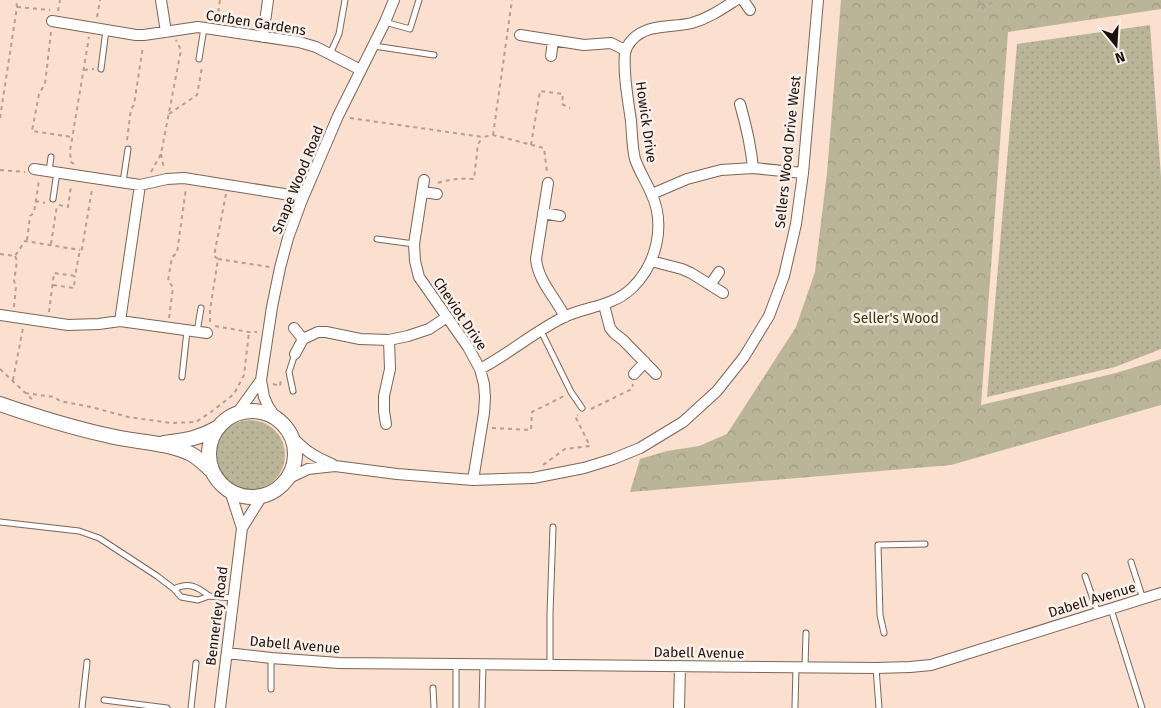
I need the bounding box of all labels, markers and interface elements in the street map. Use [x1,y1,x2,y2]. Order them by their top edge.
street label: Corben Gardens [205,7,308,39]
north arrow [1091,20,1141,70]
text: N [1113,47,1127,66]
street label: Sellers Wood Drive West [772,74,805,229]
street label: Howick Drive [632,80,660,164]
street label: Snape Wood Road [269,123,327,237]
street label: Cheviot Drive [429,274,491,354]
park label: Seller's Wood [853,310,939,327]
street label: Bennerley Road [202,565,232,667]
street label: Dabell Avenue [1046,579,1138,621]
street label: Dabell Avenue [249,633,341,657]
street label: Dabell Avenue [653,644,745,662]

